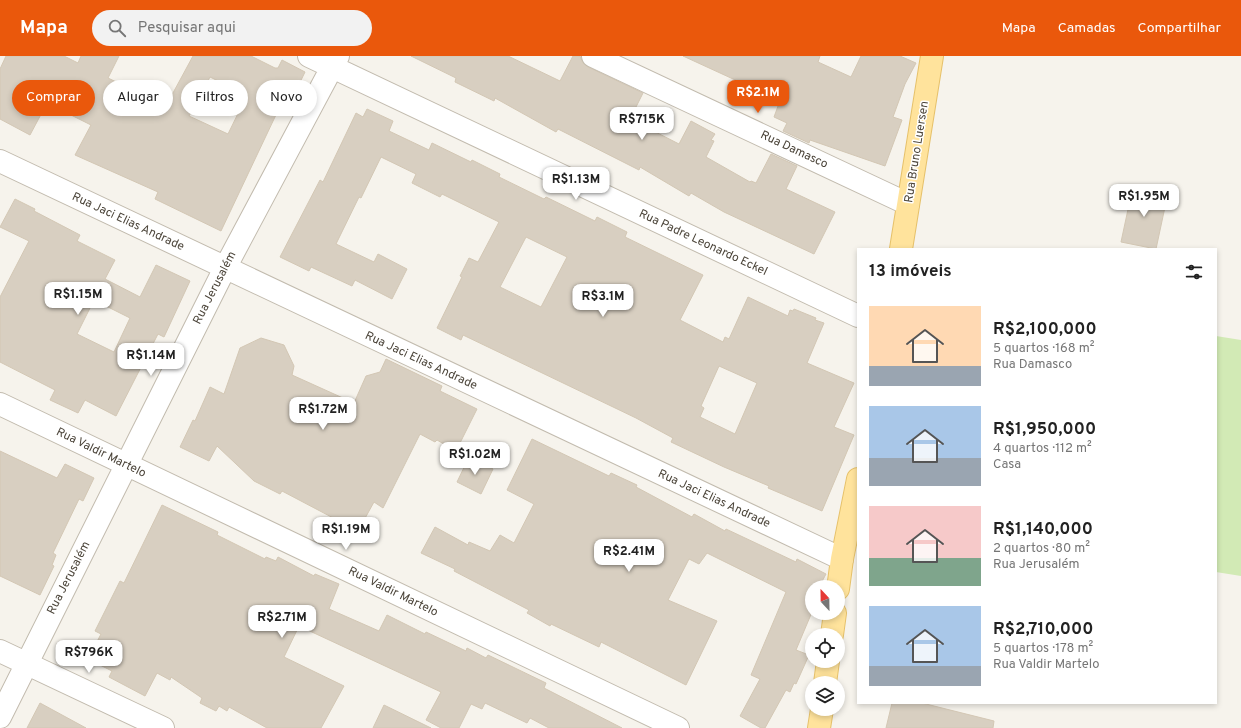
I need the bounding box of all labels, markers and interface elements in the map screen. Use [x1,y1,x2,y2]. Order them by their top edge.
search box [92,10,372,46]
text: Mapa [20,16,68,40]
icon: search [106,17,128,39]
text: Pesquisar aqui [138,19,236,38]
text: Mapa [1002,20,1036,37]
text: Camadas [1058,20,1116,37]
text: Compartilhar [1138,20,1221,37]
chip: Comprar [12,80,95,116]
chip: Alugar [103,80,173,116]
chip: Filtros [181,80,248,116]
chip: Novo [256,80,317,116]
pin: R$2.1M [725,80,791,114]
text: R$2.1M [736,85,780,101]
street label: Rua Bruno Luersen [901,100,933,204]
pin: R$715K [609,107,675,141]
text: R$715K [619,112,665,128]
street label: Rua Damasco [758,127,831,173]
pin: R$1.13M [539,167,613,201]
text: R$1.13M [552,172,600,188]
pin: R$1.95M [1107,184,1181,218]
street label: Rua Jaci Elias Andrade [69,189,187,255]
text: R$1.95M [1118,189,1170,205]
street label: Rua Padre Leonardo Eckel [636,206,770,280]
street label: Rua Jerusalém [190,249,240,327]
text: 13 imóveis [869,261,952,283]
icon: filters [1183,261,1205,283]
pin: R$1.15M [41,282,115,316]
pin: R$3.1M [570,284,636,318]
text: R$1.15M [54,287,102,303]
text: R$3.1M [581,289,625,305]
text: R$2,100,000 [993,319,1097,341]
icon: home [901,322,949,370]
street label: Rua Jaci Elias Andrade [362,328,480,394]
text: 5 quartos · 168 m² [993,341,1095,357]
pin: R$1.14M [114,343,188,377]
text: R$1.14M [126,348,176,364]
text: Rua Damasco [993,357,1072,373]
pin: R$1.72M [286,397,360,431]
text: R$1.72M [298,402,348,418]
text: R$1,950,000 [993,419,1096,441]
icon: home [901,422,949,470]
street label: Rua Valdir Martelo [53,424,149,482]
text: 4 quartos · 112 m² [993,441,1092,457]
pin: R$1.02M [438,442,512,476]
text: R$1.02M [449,447,501,463]
text: Casa [993,457,1021,473]
street label: Rua Jaci Elias Andrade [655,466,773,532]
pin: R$1.19M [309,517,383,551]
text: R$1,140,000 [993,519,1093,541]
text: R$1.19M [322,522,370,538]
icon: home [901,522,949,570]
street label: Rua Jerusalém [44,539,94,617]
pin: R$2.41M [592,539,666,573]
text: 2 quartos · 80 m² [993,541,1090,557]
text: R$2.41M [603,544,655,560]
text: Rua Jerusalém [993,557,1079,573]
street label: Rua Valdir Martelo [345,563,441,621]
north arrow [805,580,845,620]
map controls [805,580,845,716]
pin: R$2.71M [245,605,319,639]
text: R$2.71M [257,610,307,626]
text: R$2,710,000 [993,619,1093,641]
icon: home [901,622,949,670]
button: locate [805,628,845,668]
pin: R$796K [56,640,122,674]
text: 5 quartos · 178 m² [993,641,1093,657]
text: R$796K [65,645,113,661]
text: Rua Valdir Martelo [993,657,1100,673]
button: layers [805,676,845,716]

